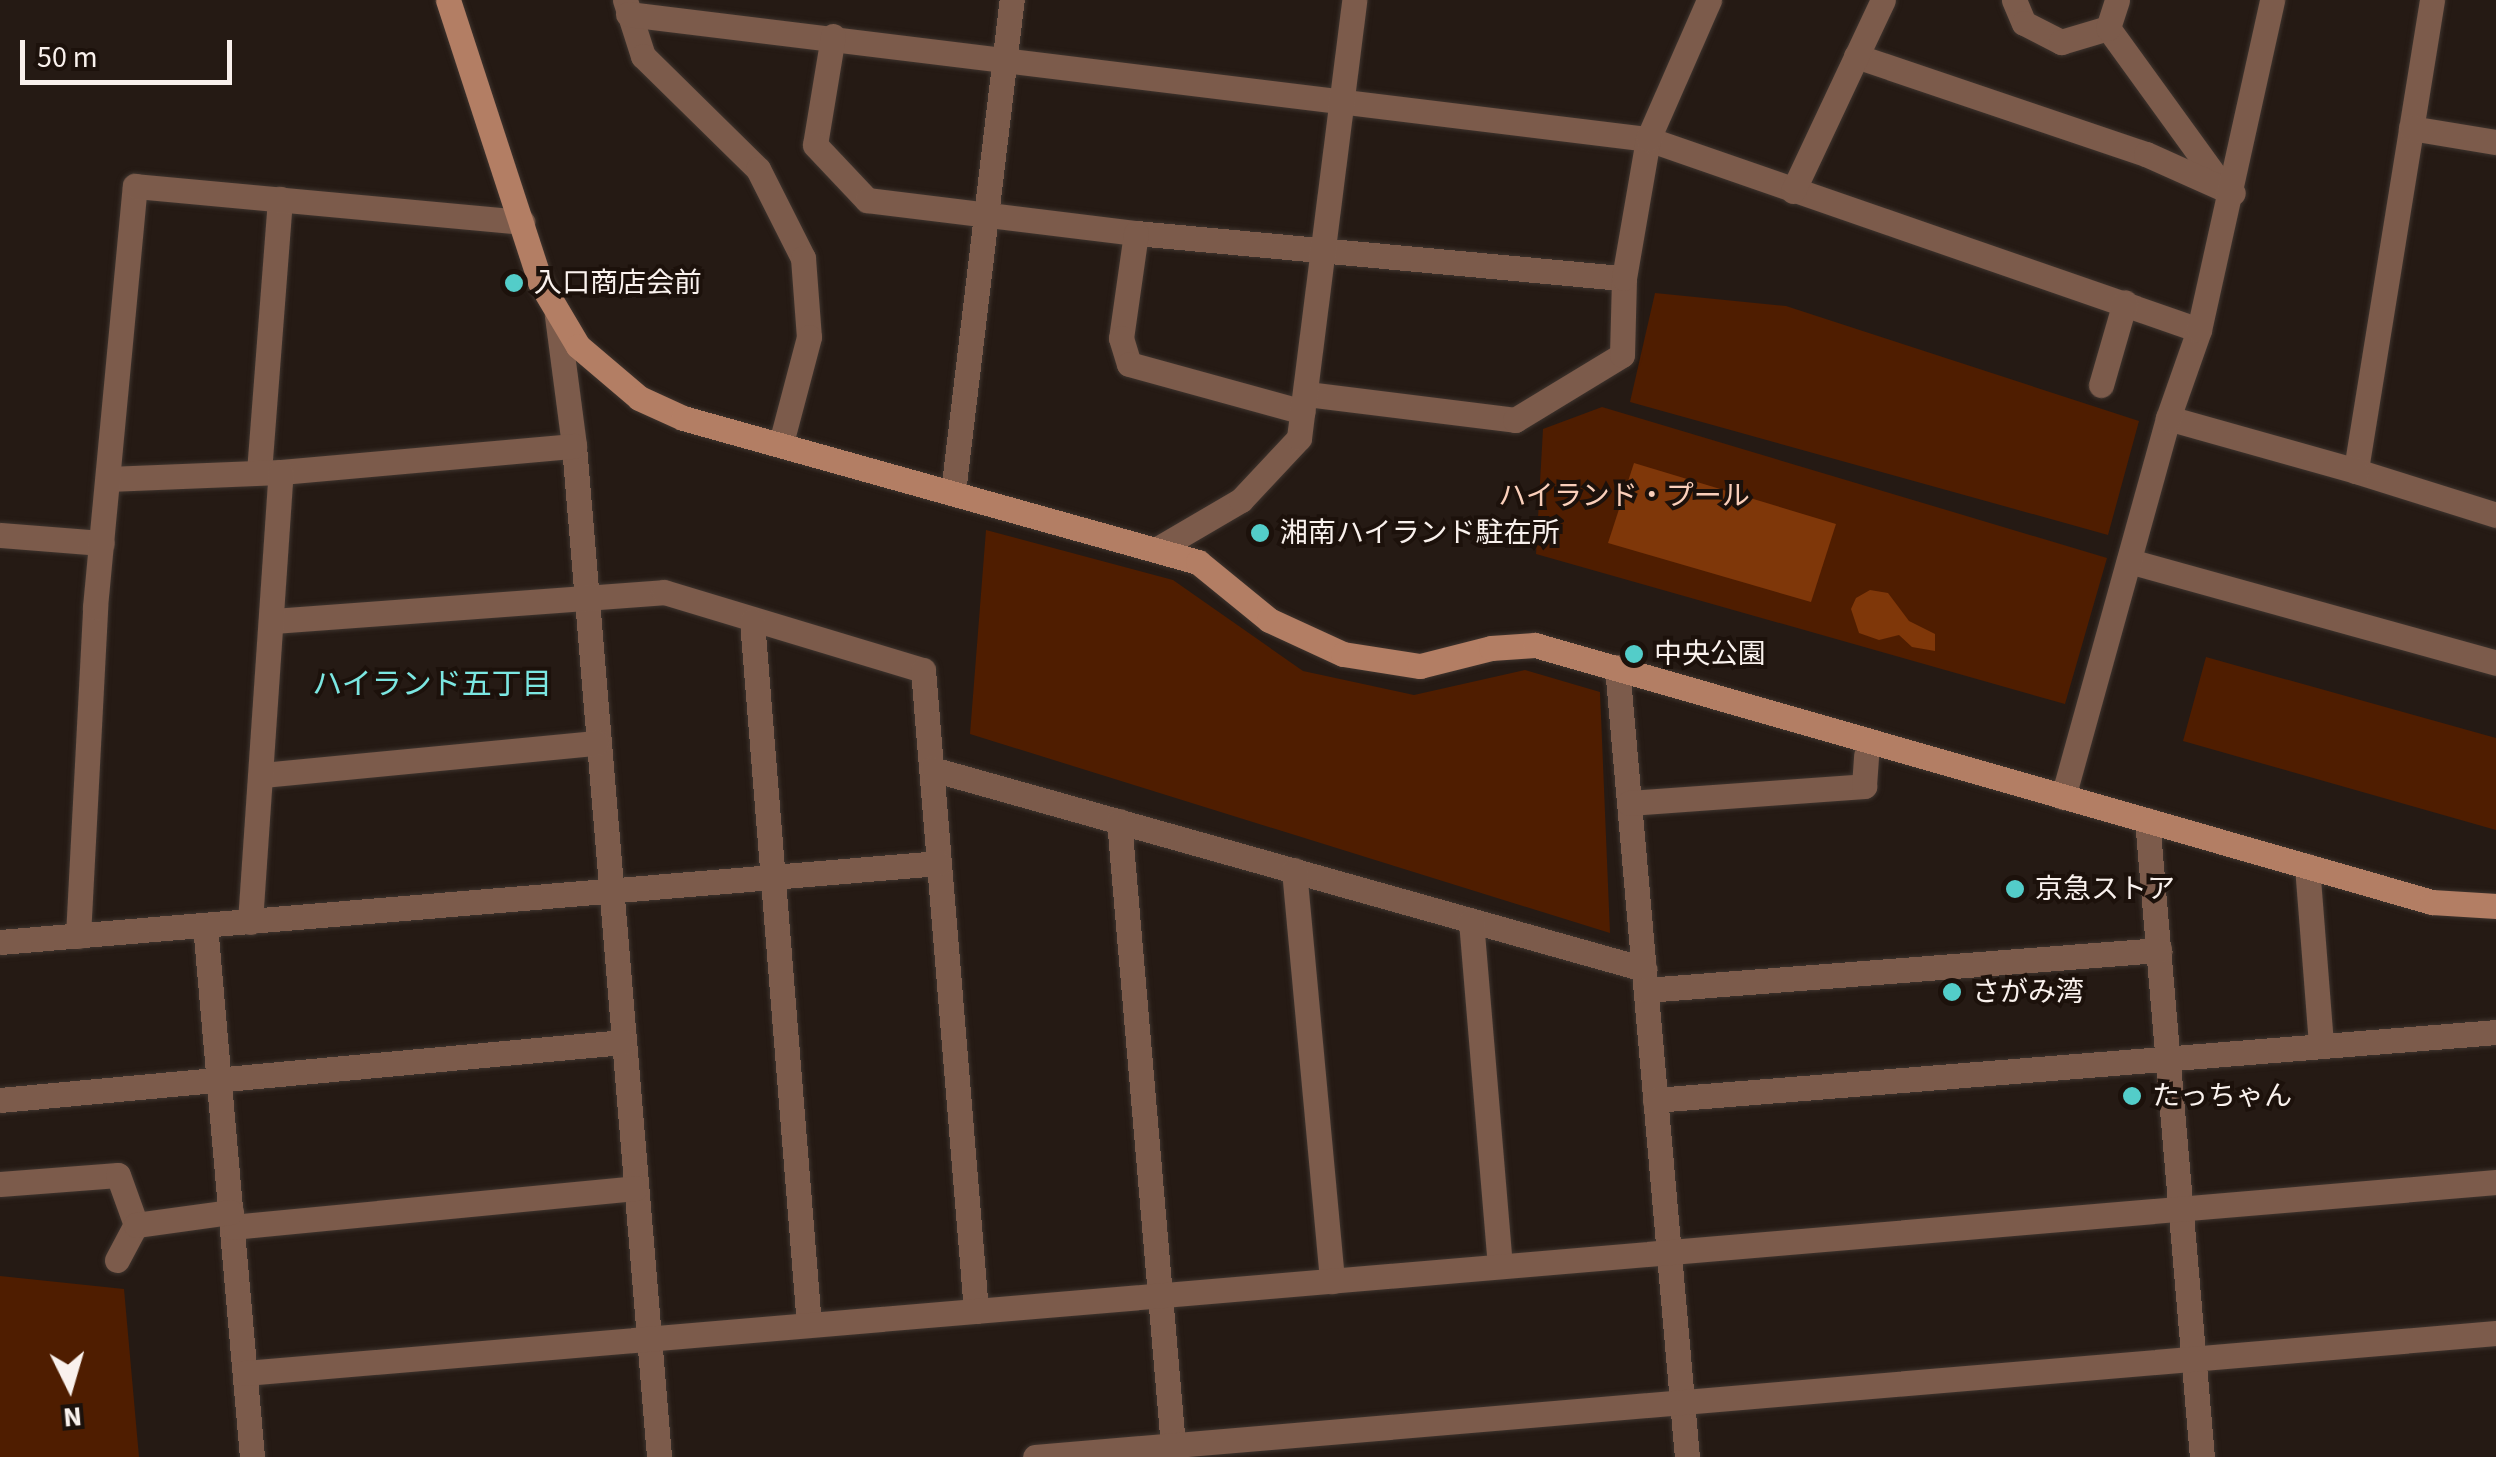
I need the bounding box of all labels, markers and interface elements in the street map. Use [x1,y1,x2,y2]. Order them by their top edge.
scale bar [25,20,238,82]
text: 50 m [37,36,98,79]
place label: 入口商店会前 [534,266,702,300]
marker: 入口商店会前 [503,272,525,294]
park label: ハイランド・プール [1498,479,1750,513]
place label: 湘南ハイランド駐在所 [1280,516,1560,550]
marker: 湘南ハイランド駐在所 [1249,522,1271,544]
place label: 中央公園 [1654,637,1766,671]
marker: 中央公園 [1623,643,1645,665]
district label: ハイランド五丁目 [312,667,552,703]
place label: 京急ストア [2035,872,2175,906]
marker: 京急ストア [2004,878,2026,900]
place label: さがみ湾 [1972,975,2084,1009]
marker: さがみ湾 [1941,981,1963,1003]
place label: たっちゃん [2152,1079,2292,1113]
marker: たっちゃん [2121,1085,2143,1107]
north arrow [20,1337,120,1437]
text: N [62,1396,84,1438]

